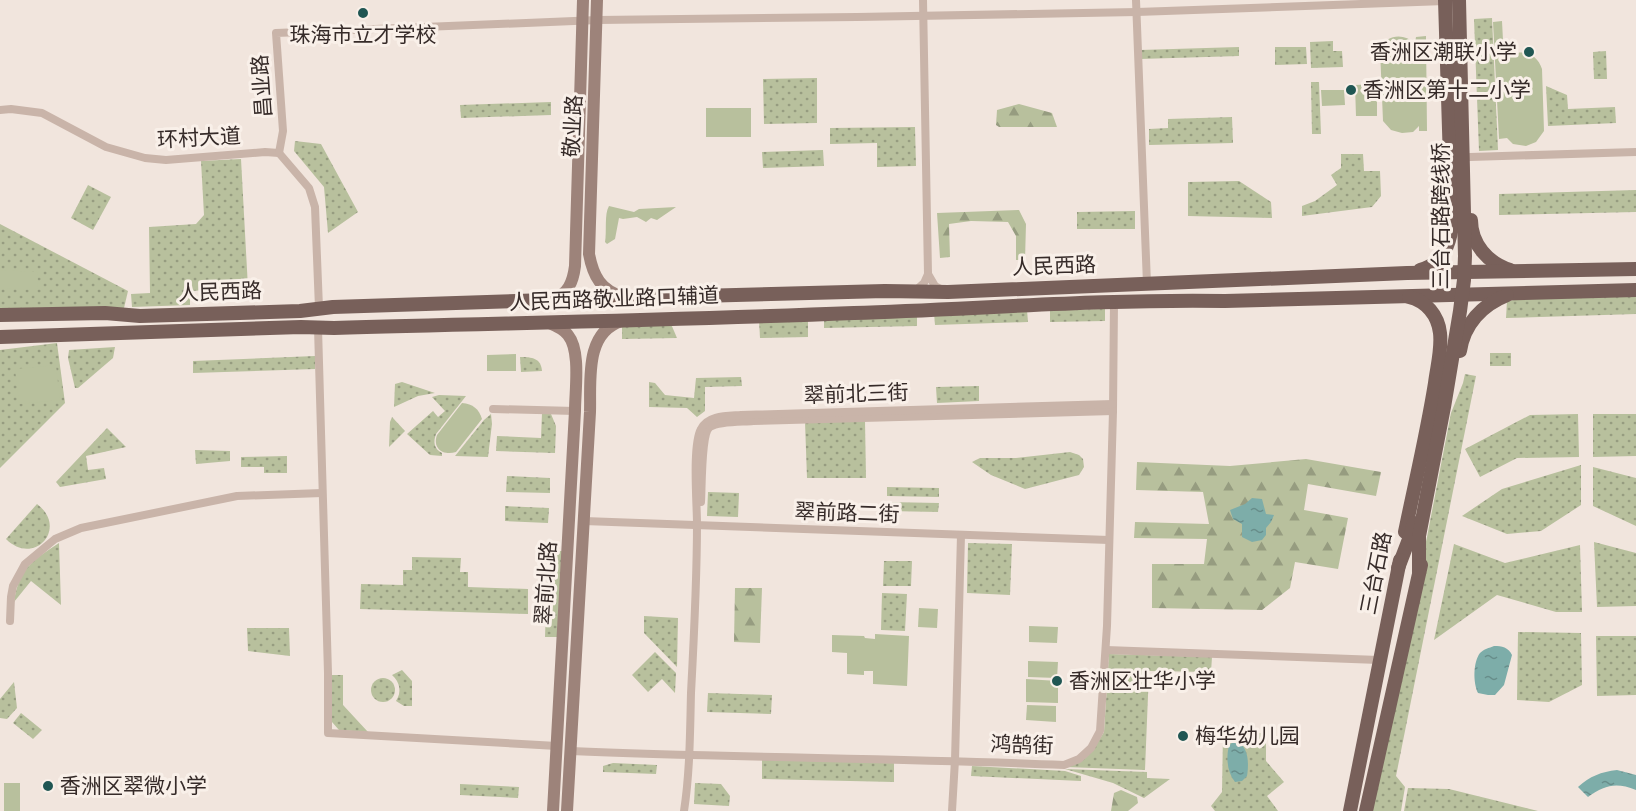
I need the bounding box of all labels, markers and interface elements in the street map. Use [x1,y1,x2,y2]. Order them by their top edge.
marker: 珠海市立才学校 [356,6,370,20]
place label: 珠海市立才学校 [290,20,437,50]
place label: 香洲区潮联小学 [1370,37,1517,67]
marker: 香洲区潮联小学 [1522,45,1536,59]
street label: 昌业路 [245,54,279,118]
place label: 香洲区第十二小学 [1363,75,1531,105]
marker: 香洲区第十二小学 [1344,83,1358,97]
street label: 敬业路 [556,94,590,158]
street label: 环村大道 [156,121,242,155]
street label: 三台石路跨线桥 [1426,143,1456,290]
street label: 人民西路 [1012,250,1096,282]
street label: 人民西路 [178,276,262,308]
street label: 人民西路敬业路口辅道 [509,280,719,318]
street label: 翠前北三街 [803,377,909,411]
street label: 翠前路二街 [794,496,900,530]
street label: 三台石路 [1353,529,1399,617]
street label: 翠前北路 [528,540,564,626]
place label: 香洲区壮华小学 [1069,666,1216,696]
marker: 香洲区壮华小学 [1050,674,1064,688]
place label: 梅华幼儿园 [1195,721,1300,751]
street label: 鸿鹄街 [990,729,1054,761]
marker: 梅华幼儿园 [1176,729,1190,743]
place label: 香洲区翠微小学 [60,771,207,801]
marker: 香洲区翠微小学 [41,779,55,793]

